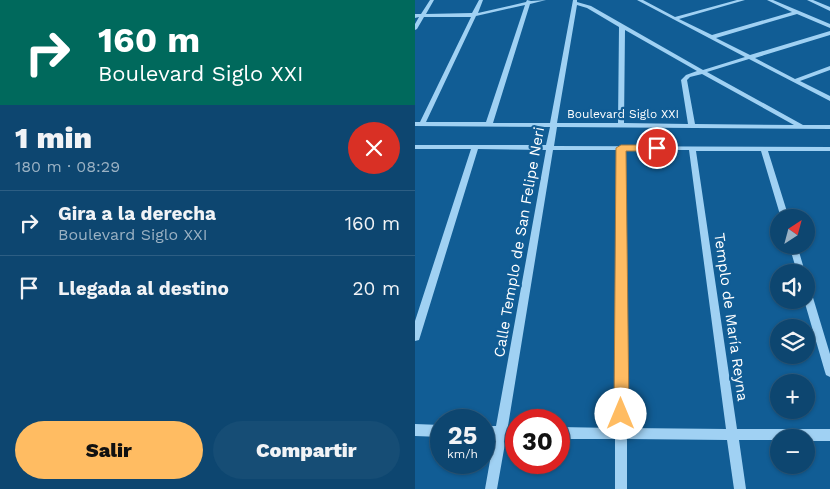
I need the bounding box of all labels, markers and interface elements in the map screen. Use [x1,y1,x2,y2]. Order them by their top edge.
text: 160 m [98,19,200,61]
icon: right [15,20,80,85]
text: Boulevard Siglo XXI [98,61,303,86]
street label: Boulevard Siglo XXI [567,107,679,121]
text: 1 min [15,120,92,155]
button: close [348,122,400,174]
street label: Calle Templo de San Felipe Neri [490,125,548,359]
pin [636,127,678,169]
icon: arrive [643,134,671,162]
text: 180 m · 08:29 [15,157,120,176]
text: Gira a la derecha [58,202,216,225]
icon: right [15,209,43,237]
north arrow [770,209,815,254]
map controls [770,209,815,474]
text: 160 m [345,212,400,235]
text: Boulevard Siglo XXI [58,225,207,244]
street label: Templo de María Reyna [710,232,752,403]
button: sound [770,264,815,309]
icon: arrive [15,274,43,302]
text: Llegada al destino [58,277,229,300]
text: 20 m [353,277,400,300]
button: layers [770,319,815,364]
button: + [770,374,815,419]
position arrow [594,387,646,439]
speed limit sign: 30 [505,409,570,474]
button: Salir [15,421,203,479]
button: Compartir [213,421,400,479]
text: 25 [448,421,477,450]
button: − [770,429,815,474]
text: km/h [447,447,478,461]

